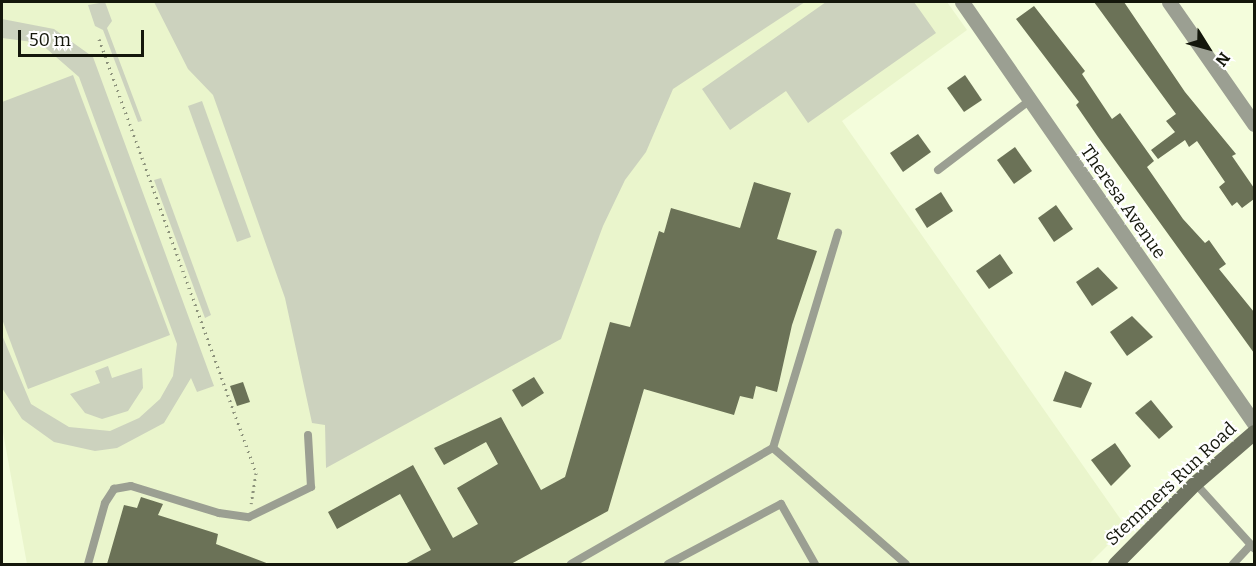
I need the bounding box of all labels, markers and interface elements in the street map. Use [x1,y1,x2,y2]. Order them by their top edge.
scale bar [21,18,147,56]
north arrow [1178,18,1238,78]
text: 50 m [29,29,71,51]
text: N [1211,48,1234,70]
street label: Theresa Avenue [1076,141,1170,263]
street label: Stemmers Run Road [1101,418,1241,550]

